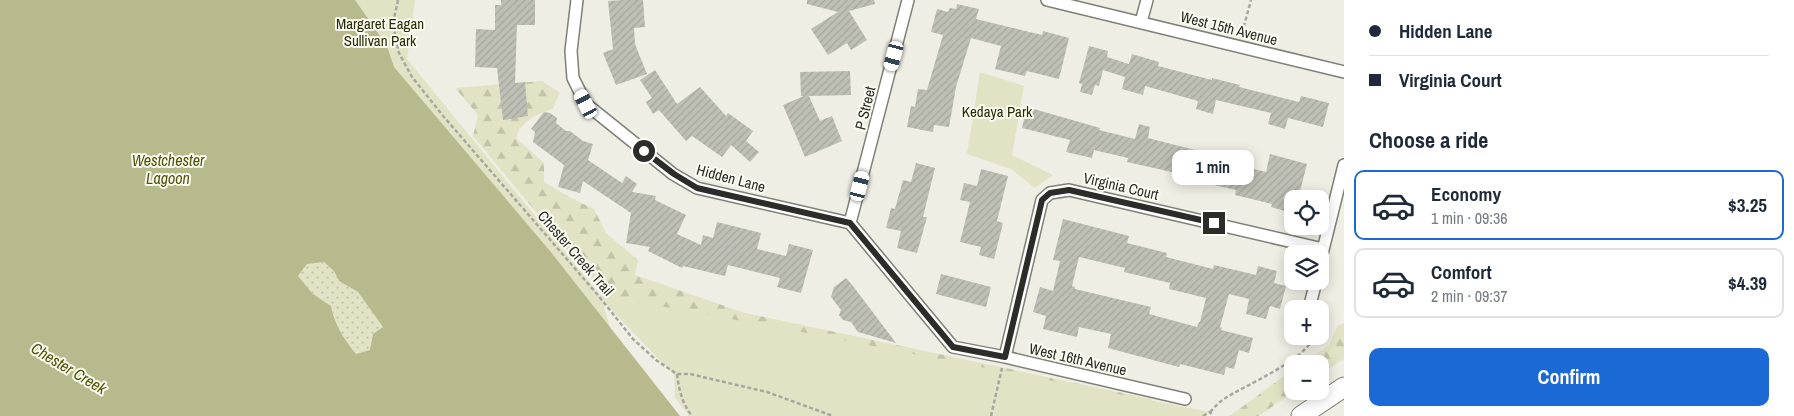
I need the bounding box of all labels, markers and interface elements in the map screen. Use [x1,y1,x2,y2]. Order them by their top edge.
street label: West 15th Avenue [1178,6,1280,50]
park label: Margaret Eagan Sullivan Park [336,13,424,51]
text: Hidden Lane [1399,18,1493,44]
car [882,40,905,72]
text: Virginia Court [1399,67,1502,93]
street label: P Street [849,83,881,132]
car [572,87,599,121]
park label: Kedaya Park [962,101,1033,122]
text: Choose a ride [1369,125,1488,155]
route start [633,140,655,162]
water label: Westchester Lagoon [132,149,205,189]
callout: 1 min [1173,150,1255,186]
text: 1 min [1196,156,1230,178]
street label: Hidden Lane [694,159,768,197]
street label: Virginia Court [1081,167,1161,205]
car [849,170,870,202]
text: Economy [1431,181,1501,207]
icon: car [1371,183,1416,228]
map controls [1284,190,1329,400]
button: locate [1284,190,1329,235]
text: $3.25 [1728,192,1767,218]
street label: Chester Creek Trail [533,206,619,300]
text: 1 min · 09:36 [1431,207,1508,229]
route end [1203,212,1225,234]
button: layers [1284,245,1329,290]
text: Comfort [1431,259,1492,285]
icon: car [1371,261,1416,306]
text: $4.39 [1728,270,1767,296]
text: 2 min · 09:37 [1431,285,1508,307]
button: + [1284,300,1329,345]
water label: Chester Creek [27,337,111,399]
street label: West 16th Avenue [1027,338,1129,380]
button: Confirm [1369,348,1769,406]
button: − [1284,355,1329,400]

